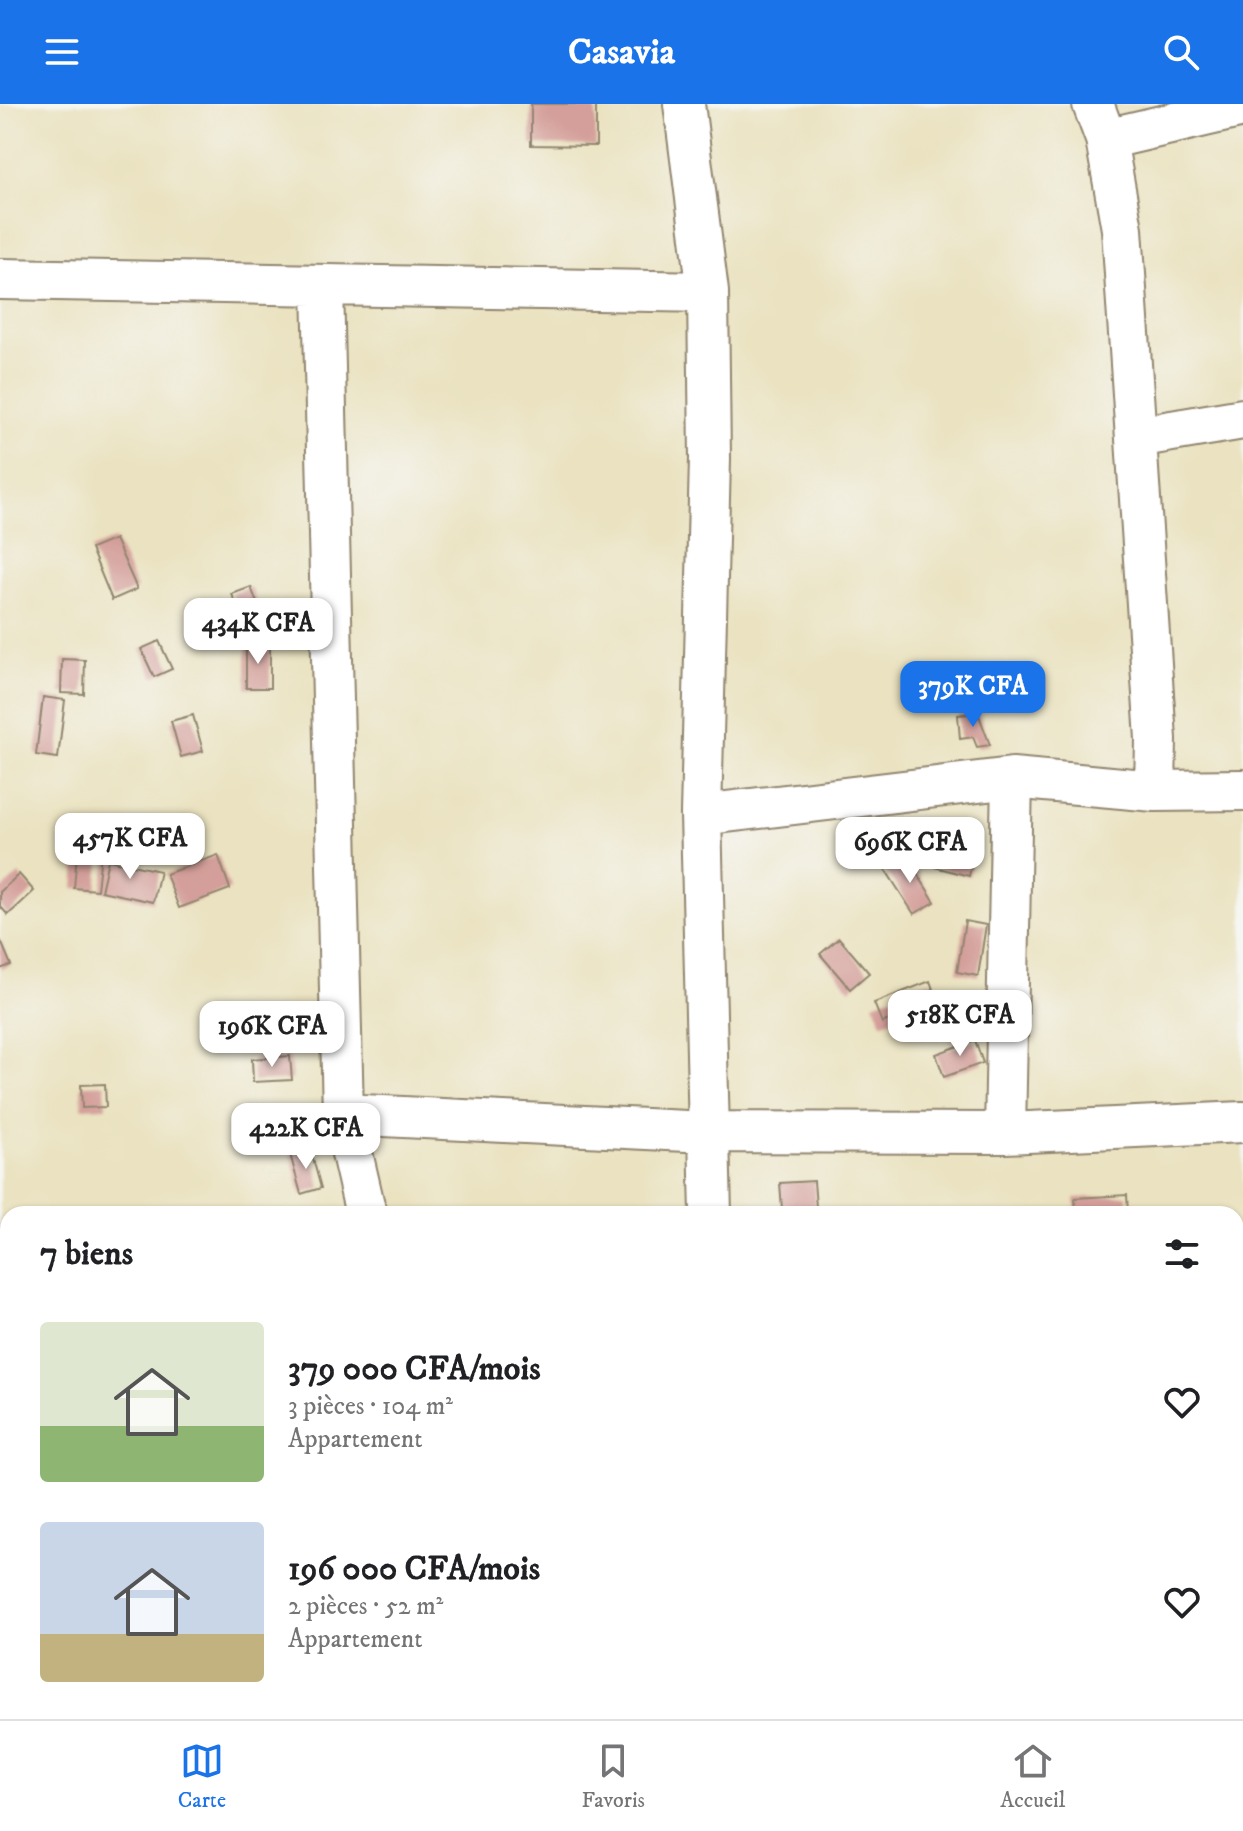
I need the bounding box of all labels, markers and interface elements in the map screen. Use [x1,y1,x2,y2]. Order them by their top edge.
icon: menu [40,30,84,74]
text: Casavia [568,30,675,75]
icon: search [1159,30,1203,74]
pin: 434K CFA [175,598,341,666]
text: 434K CFA [202,607,314,640]
pin: 379K CFA [890,661,1056,729]
text: 379K CFA [918,670,1028,703]
pin: 457K CFA [47,813,213,881]
pin: 696K CFA [827,817,993,885]
text: 457K CFA [73,822,187,855]
text: 696K CFA [854,826,966,859]
pin: 518K CFA [877,990,1043,1058]
text: 518K CFA [906,999,1014,1032]
pin: 196K CFA [189,1001,355,1069]
text: 196K CFA [218,1010,326,1043]
pin: 422K CFA [223,1103,389,1171]
text: 422K CFA [249,1112,363,1145]
icon: filters [1160,1232,1204,1276]
text: 7 biens [40,1233,133,1275]
text: 379 000 CFA/mois [288,1348,541,1390]
icon: home [104,1354,200,1450]
icon: heart [1160,1380,1204,1424]
text: 3 pièces · 104 m² [288,1390,453,1423]
text: Appartement [288,1423,422,1456]
text: 196 000 CFA/mois [288,1548,540,1590]
icon: home [104,1554,200,1650]
icon: heart [1160,1580,1204,1624]
text: 2 pièces · 52 m² [288,1590,443,1623]
text: Appartement [288,1623,422,1656]
tab: Carte [178,1739,226,1814]
tab: Favoris [581,1739,645,1814]
tab: Accueil [1000,1739,1065,1814]

